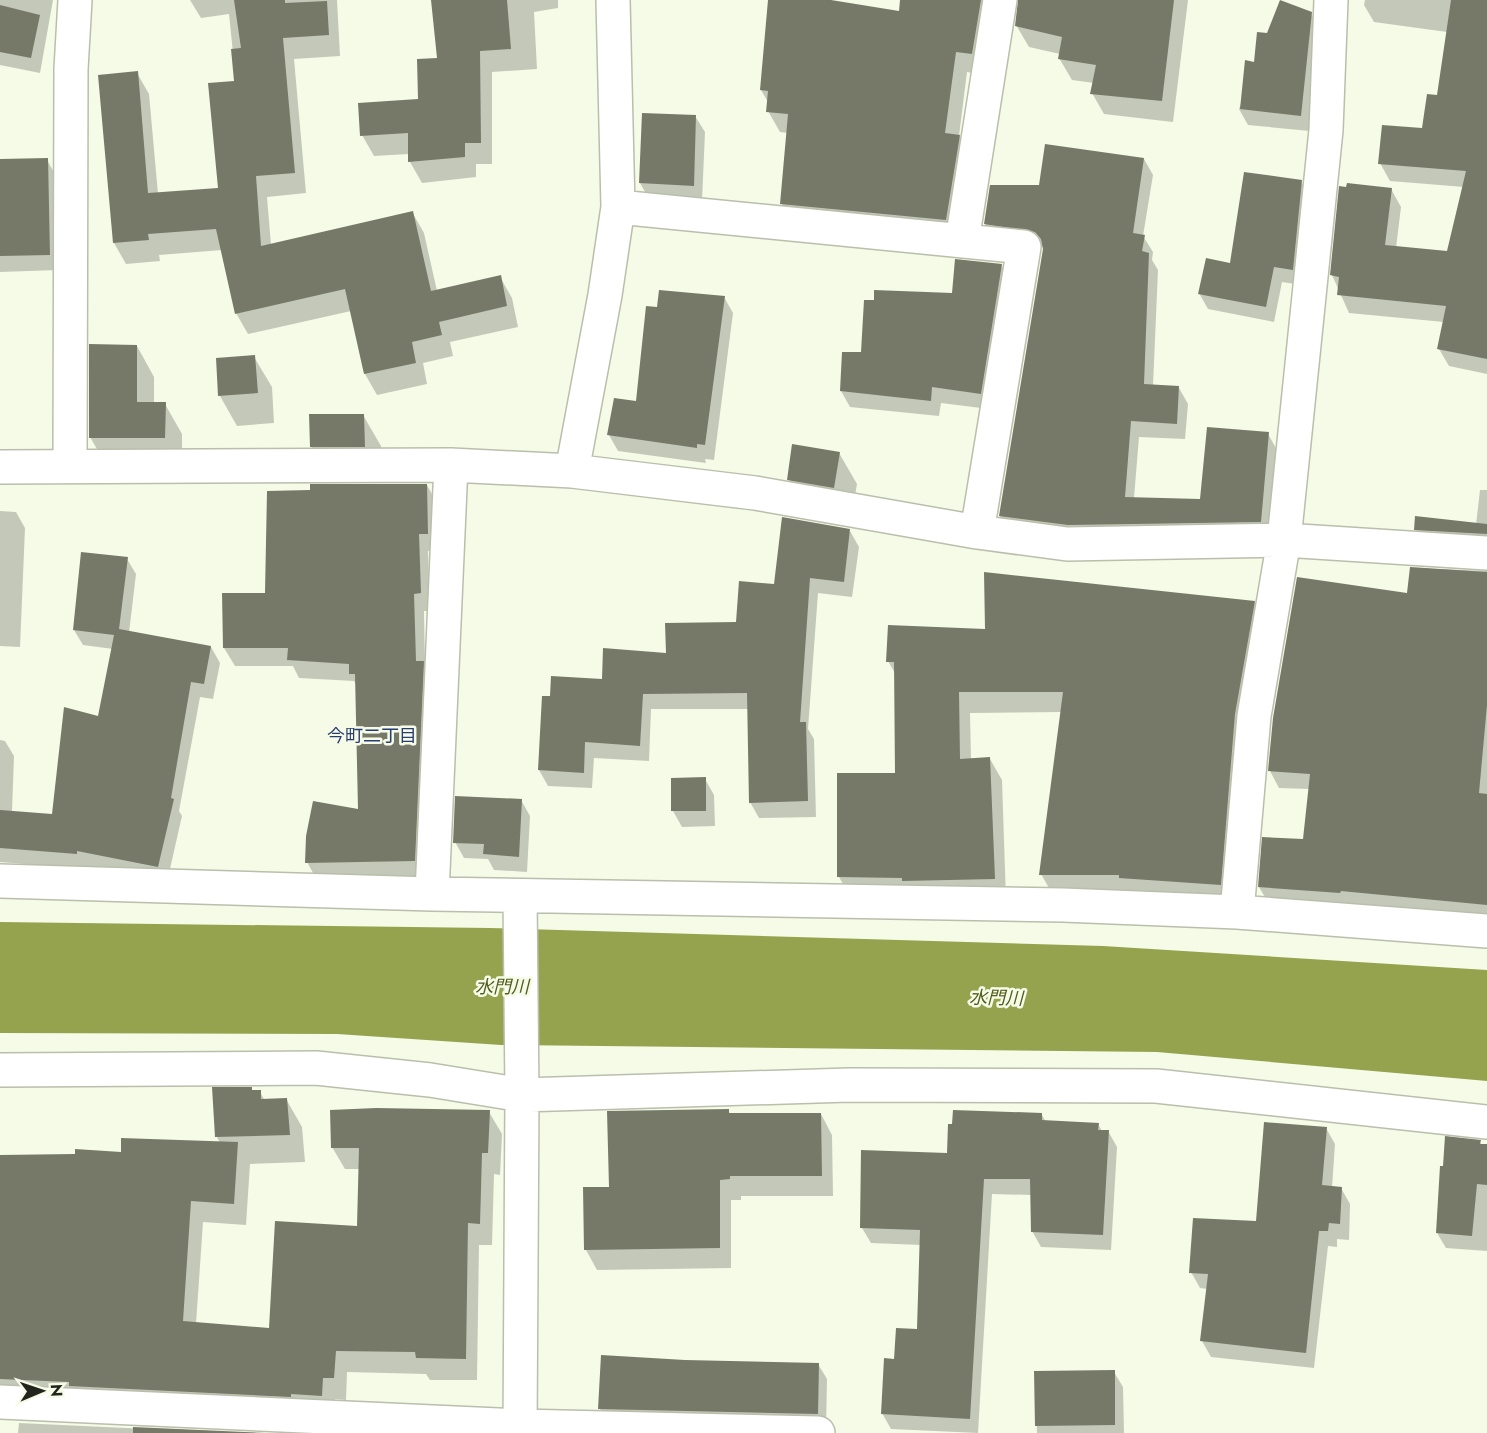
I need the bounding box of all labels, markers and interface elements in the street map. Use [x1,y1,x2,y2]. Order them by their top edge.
district label: 今町二丁目 [327,723,417,749]
water label: 水門川 [475,974,531,1000]
water label: 水門川 [969,985,1025,1012]
north arrow [12,1361,72,1421]
text: N [45,1384,68,1397]

